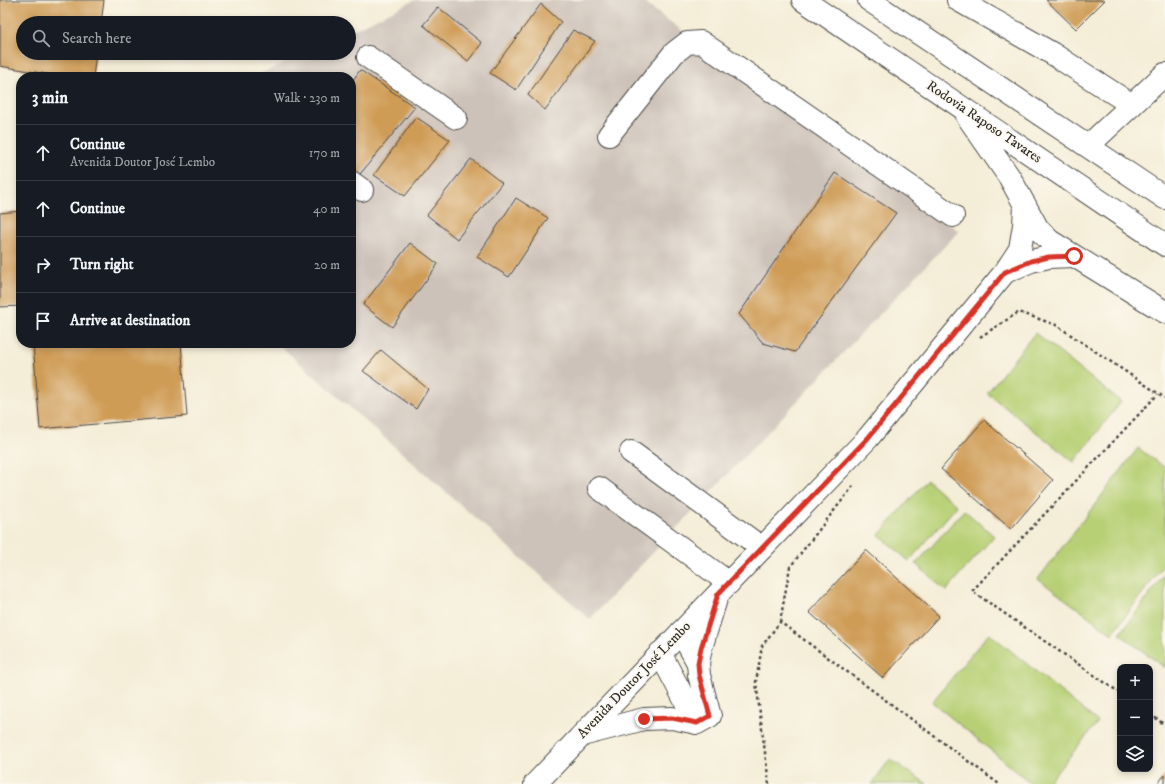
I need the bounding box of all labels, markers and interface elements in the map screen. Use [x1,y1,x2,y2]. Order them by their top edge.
search box [16,16,356,60]
icon: search [30,27,52,49]
text: Search here [62,29,131,48]
street label: Rodovia Raposo Tavares [923,77,1045,167]
text: 3 min [32,87,68,109]
text: Walk · 230 m [274,90,340,106]
text: Continue [70,135,125,154]
icon: ahead [32,142,54,164]
text: 170 m [309,145,340,161]
text: Avenida Doutor José Lembo [70,154,215,170]
icon: ahead [32,198,54,220]
text: Continue [70,199,125,218]
text: 40 m [313,201,340,217]
route start [1065,247,1083,265]
icon: right [32,254,54,276]
text: Turn right [70,255,133,274]
text: 20 m [314,257,340,273]
icon: arrive [32,310,54,332]
text: Arrive at destination [70,311,190,330]
street label: Avenida Doutor José Lembo [573,617,695,742]
map controls [1117,664,1153,772]
button: + [1117,664,1153,700]
button: − [1117,700,1153,736]
route end [635,710,653,728]
button: layers [1117,736,1153,772]

